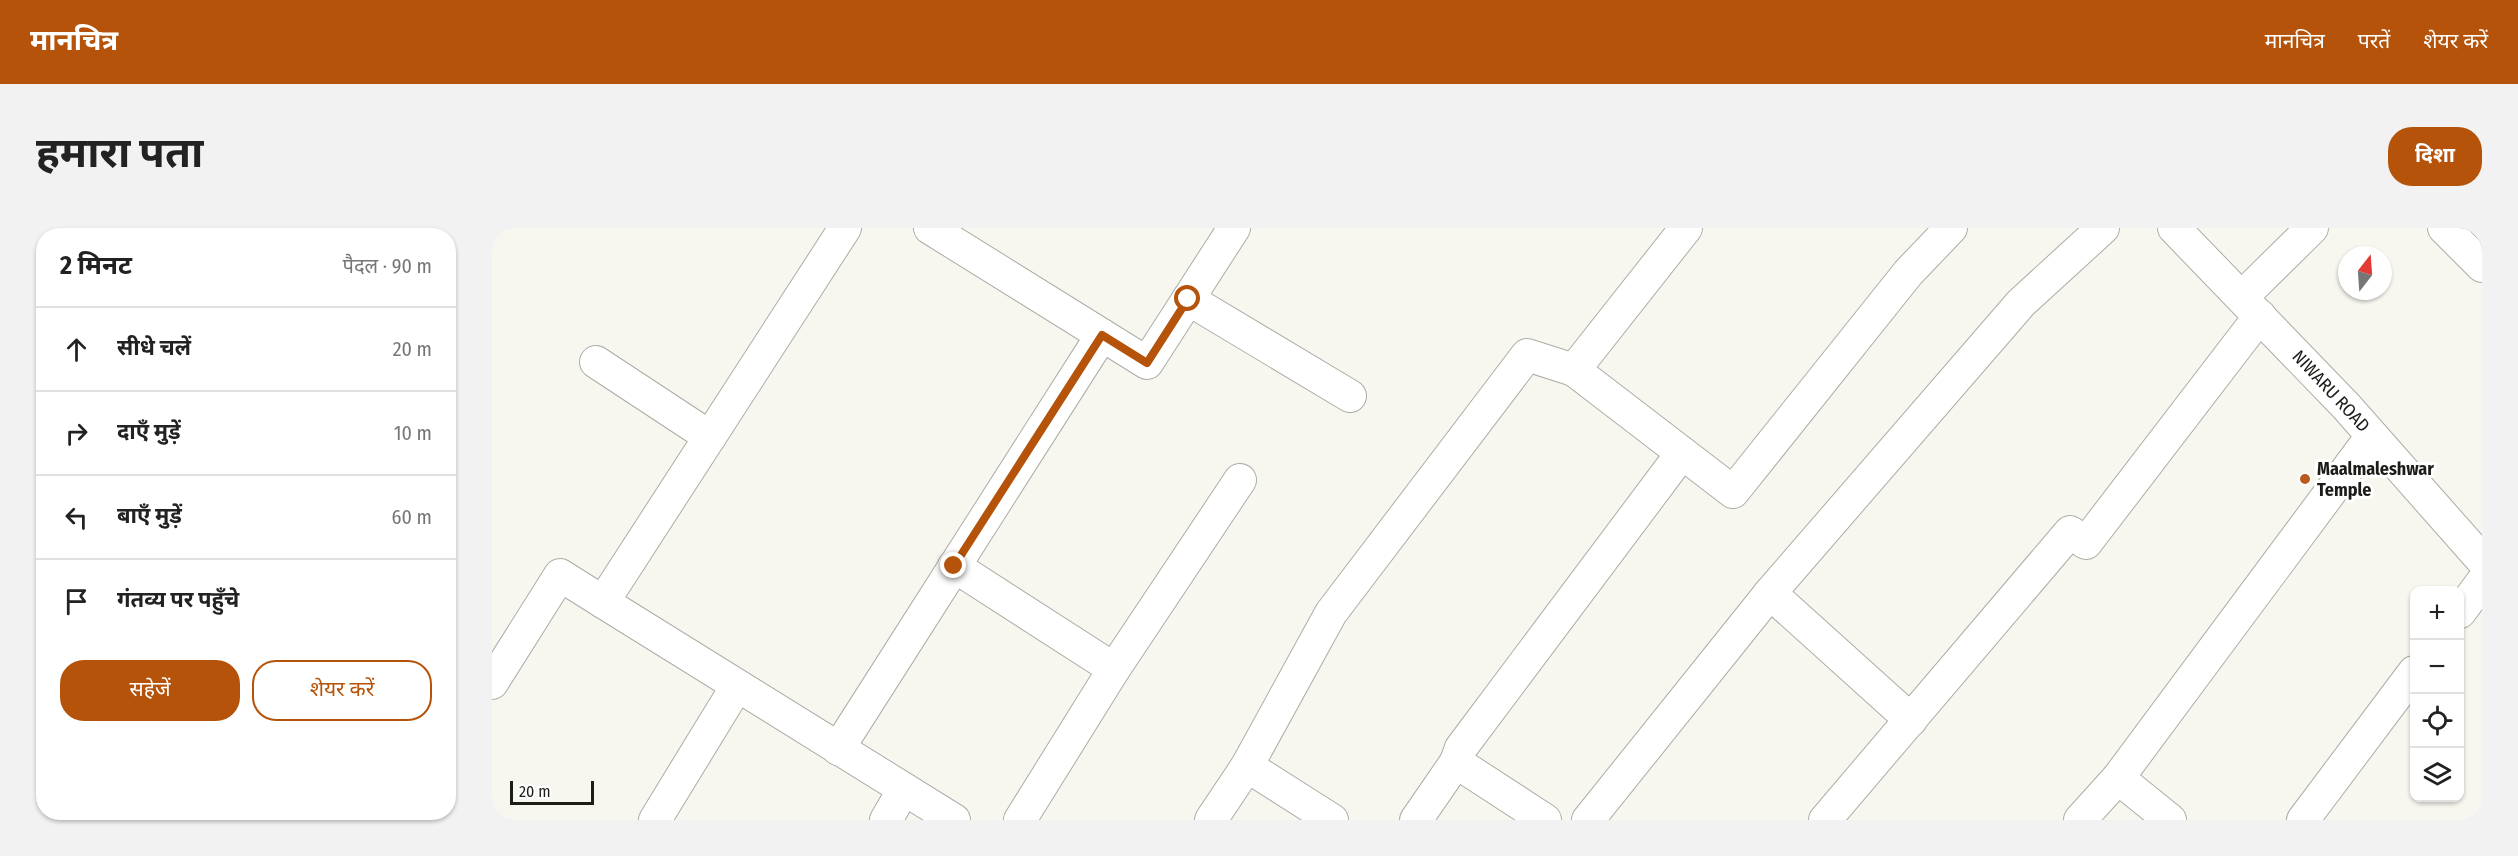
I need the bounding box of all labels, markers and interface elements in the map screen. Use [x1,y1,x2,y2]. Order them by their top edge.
text: मानचित्र [30,24,118,57]
text: मानचित्र [2265,28,2325,54]
text: परतें [2358,28,2390,54]
text: शेयर करें [2423,28,2488,54]
button: दिशा [2388,127,2482,186]
text: हमारा पता [36,128,203,178]
north arrow [2338,246,2392,300]
text: 2 मिनट [60,250,132,281]
text: पैदल · 90 m [343,254,432,278]
route start [1174,285,1200,311]
icon: ahead [60,333,93,366]
text: सीधे चलें [117,334,191,361]
text: 20 m [393,337,432,361]
street label: NIWARU ROAD [2288,346,2374,436]
icon: right [60,417,93,450]
text: दाएँ मुड़ें [117,418,181,445]
text: 10 m [394,421,432,445]
place label: Maalmaleshwar Temple [2317,458,2434,501]
marker: Maalmaleshwar Temple [2298,472,2312,486]
icon: left [60,501,93,534]
text: बाएँ मुड़ें [117,502,182,529]
text: 60 m [392,505,432,529]
route end [940,552,966,578]
icon: arrive [60,585,93,618]
text: गंतव्य पर पहुँचे [117,586,239,613]
map controls [2410,586,2464,802]
button: + [2410,586,2464,640]
button: − [2410,640,2464,694]
button: सहेजें [60,660,240,721]
button: शेयर करें [252,660,432,721]
button: locate [2410,694,2464,748]
button: layers [2410,748,2464,802]
scale bar [510,778,594,806]
text: 20 m [519,782,550,801]

